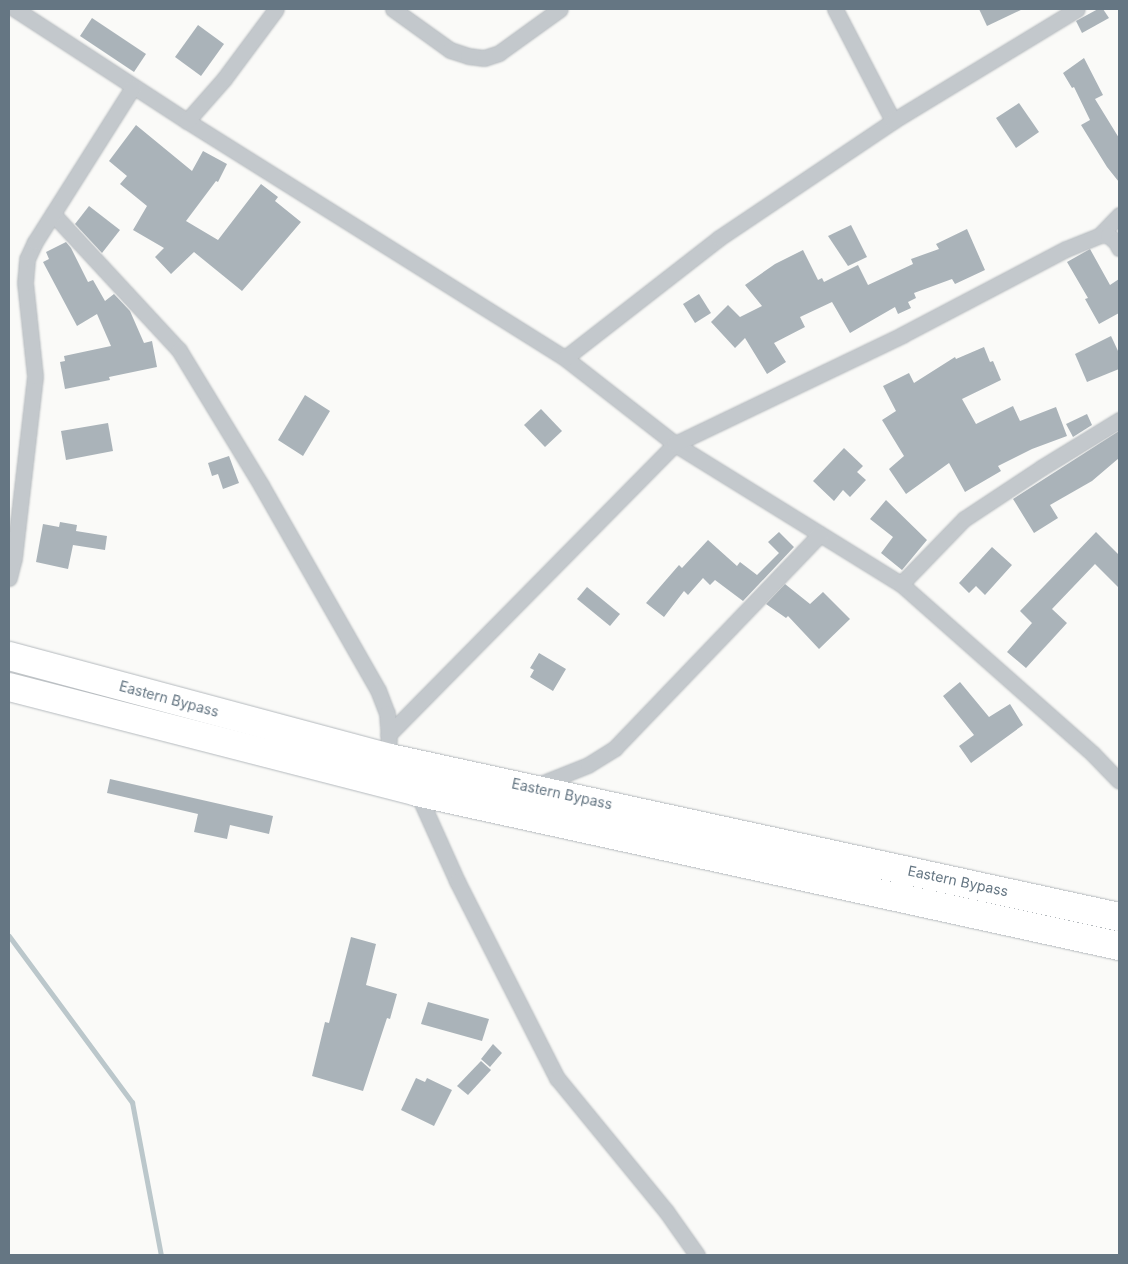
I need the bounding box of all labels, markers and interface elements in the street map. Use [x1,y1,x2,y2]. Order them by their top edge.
street label: Eastern Bypass [117,678,221,720]
street label: Eastern Bypass [510,775,614,813]
street label: Eastern Bypass [906,862,1010,900]

